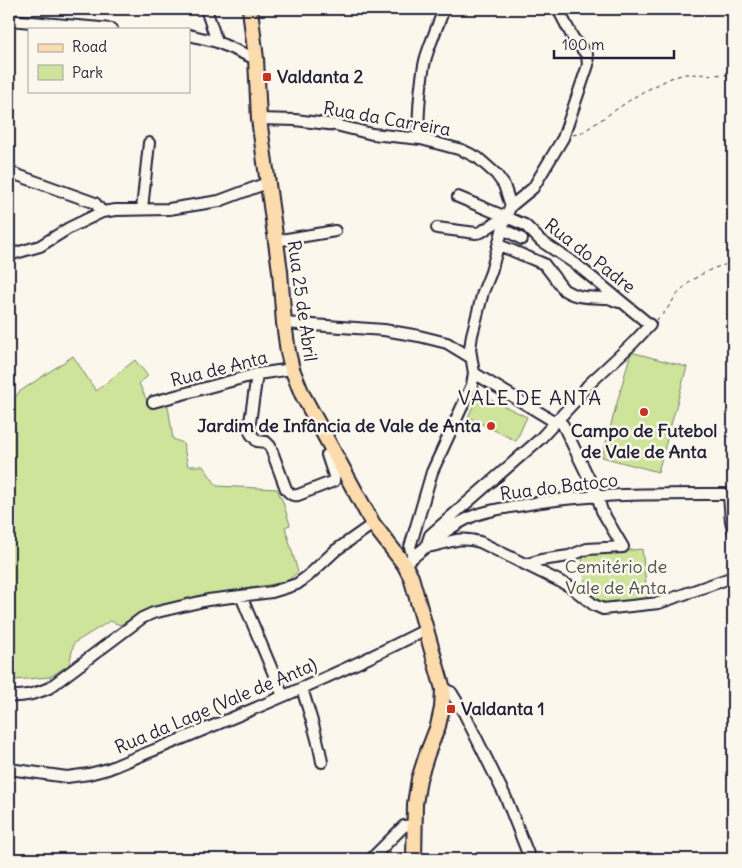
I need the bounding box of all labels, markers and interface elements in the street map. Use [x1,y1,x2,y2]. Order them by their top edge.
legend [28,28,190,92]
scale bar [554,28,674,60]
text: 100 m [562,35,604,54]
text: Road [72,37,107,56]
text: Park [72,63,103,82]
place label: Valdanta 2 [277,65,364,88]
marker: Valdanta 2 [261,71,273,83]
street label: Rua da Carreira [322,96,452,141]
street label: Rua do Padre [540,213,640,298]
street label: Rua 25 de Abril [283,239,322,363]
street label: Rua de Anta [168,345,270,392]
district label: VALE DE ANTA [458,385,602,410]
marker: Campo de Futebol de Vale de Anta [638,406,650,418]
place label: Jardim de Infância de Vale de Anta [197,414,481,437]
place label: Campo de Futebol de Vale de Anta [571,419,717,463]
marker: Jardim de Infância de Vale de Anta [485,420,497,432]
street label: Rua do Batoco [499,468,619,505]
park label: Cemitério de Vale de Anta [565,555,667,599]
street label: Rua da Lage (Vale de Anta) [111,653,320,759]
place label: Valdanta 1 [461,697,545,720]
marker: Valdanta 1 [445,703,457,715]

